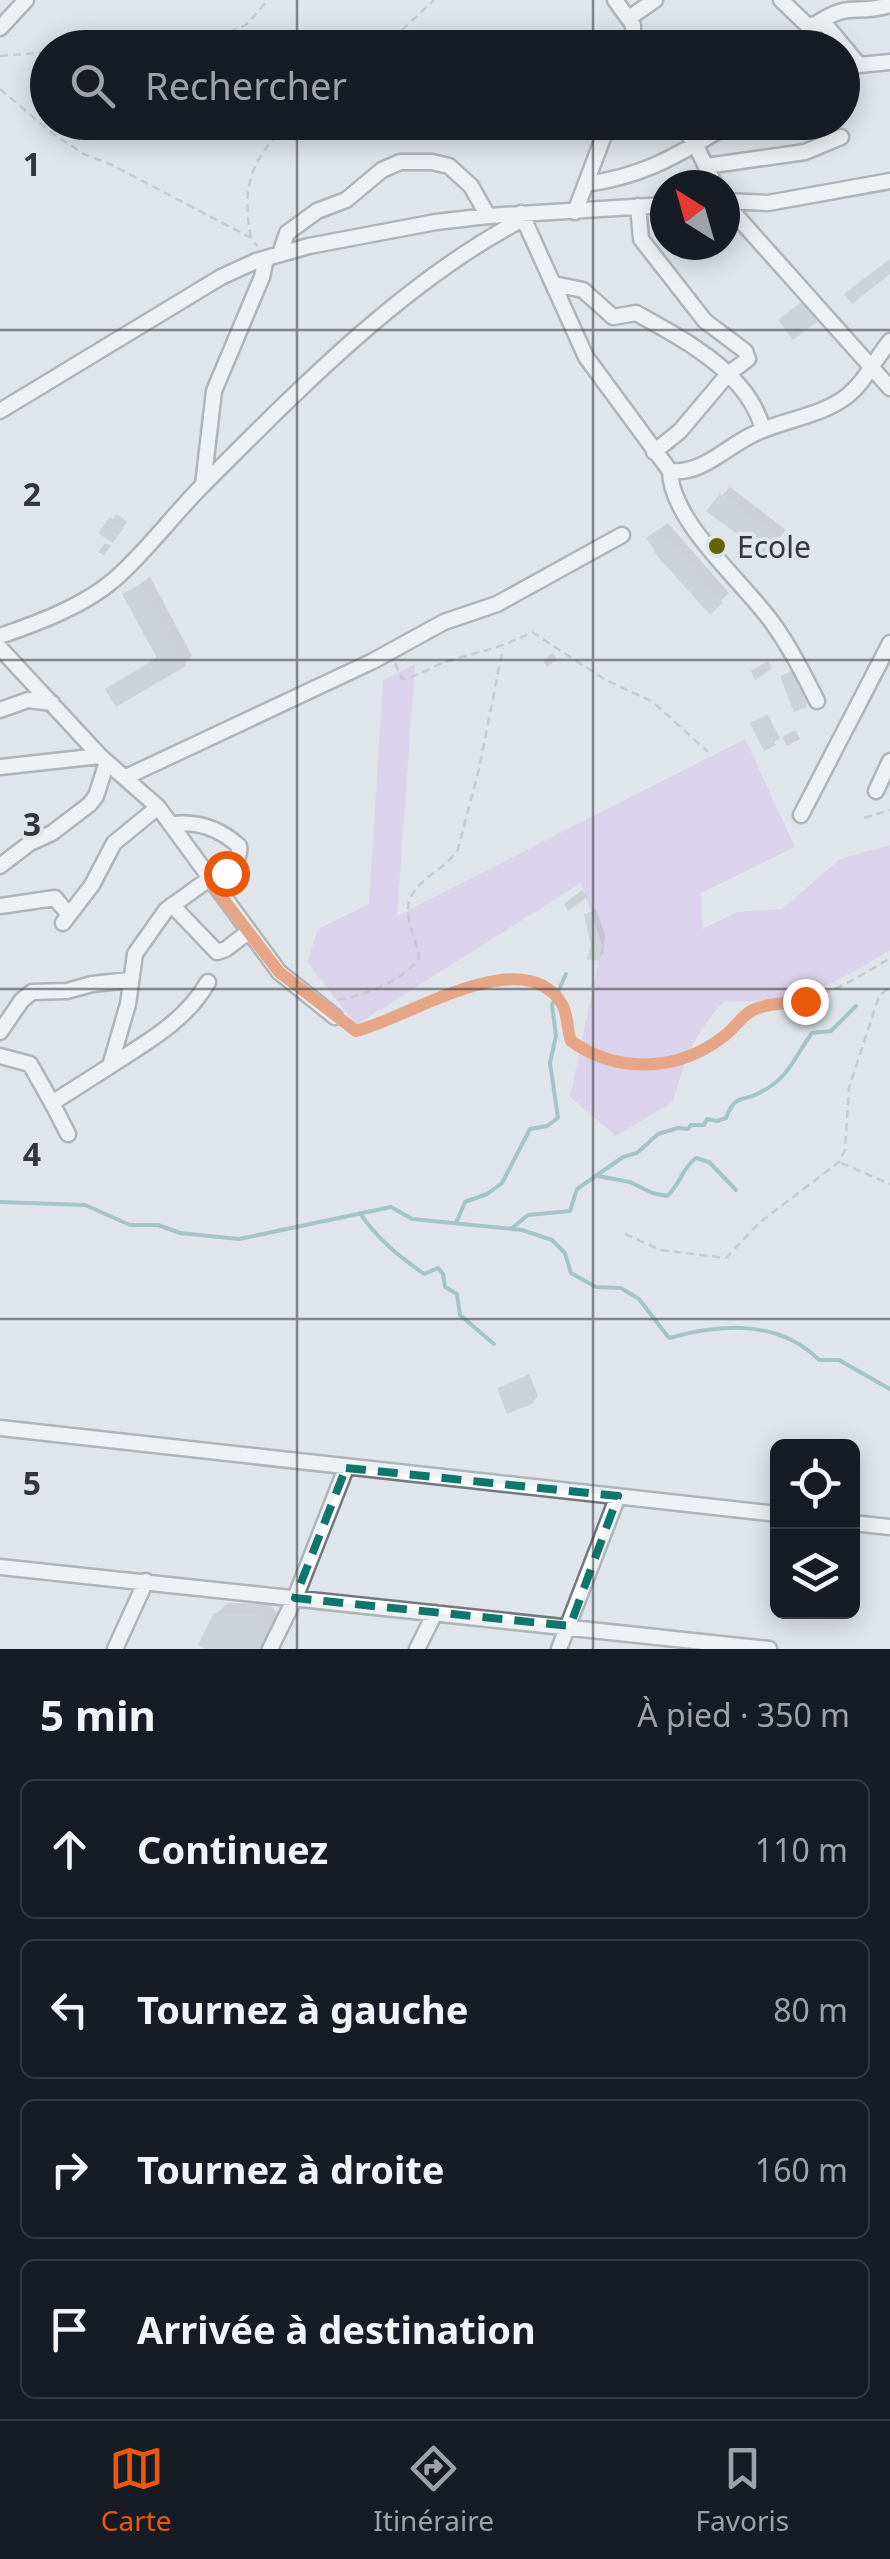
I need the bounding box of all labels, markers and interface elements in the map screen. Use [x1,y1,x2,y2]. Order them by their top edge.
search box [30,30,860,140]
icon: search [65,58,120,113]
text: Rechercher [145,59,347,111]
text: 1 [23,142,41,185]
north arrow [650,170,740,260]
text: 2 [23,472,41,515]
place label: Ecole [737,526,811,567]
marker: Ecole [706,535,728,557]
text: 3 [23,802,41,845]
route start [204,851,250,897]
route end [783,979,829,1025]
text: 4 [23,1132,41,1175]
map controls [770,1439,860,1619]
button: locate [770,1439,860,1529]
text: 5 [23,1461,41,1504]
button: layers [770,1529,860,1619]
text: 5 min [40,1686,156,1743]
text: À pied · 350 m [637,1693,850,1736]
icon: ahead [42,1822,97,1877]
text: Continuez [137,1823,328,1875]
text: 110 m [755,1828,848,1871]
icon: left [42,1982,97,2037]
text: Tournez à gauche [137,1983,468,2035]
text: 80 m [773,1988,848,2031]
icon: right [42,2142,97,2197]
text: Tournez à droite [137,2143,445,2195]
text: 160 m [755,2148,848,2191]
icon: arrive [42,2302,97,2357]
text: Arrivée à destination [137,2303,536,2355]
tab: Carte [101,2441,172,2539]
tab: Itinéraire [373,2441,494,2539]
tab: Favoris [696,2441,789,2539]

